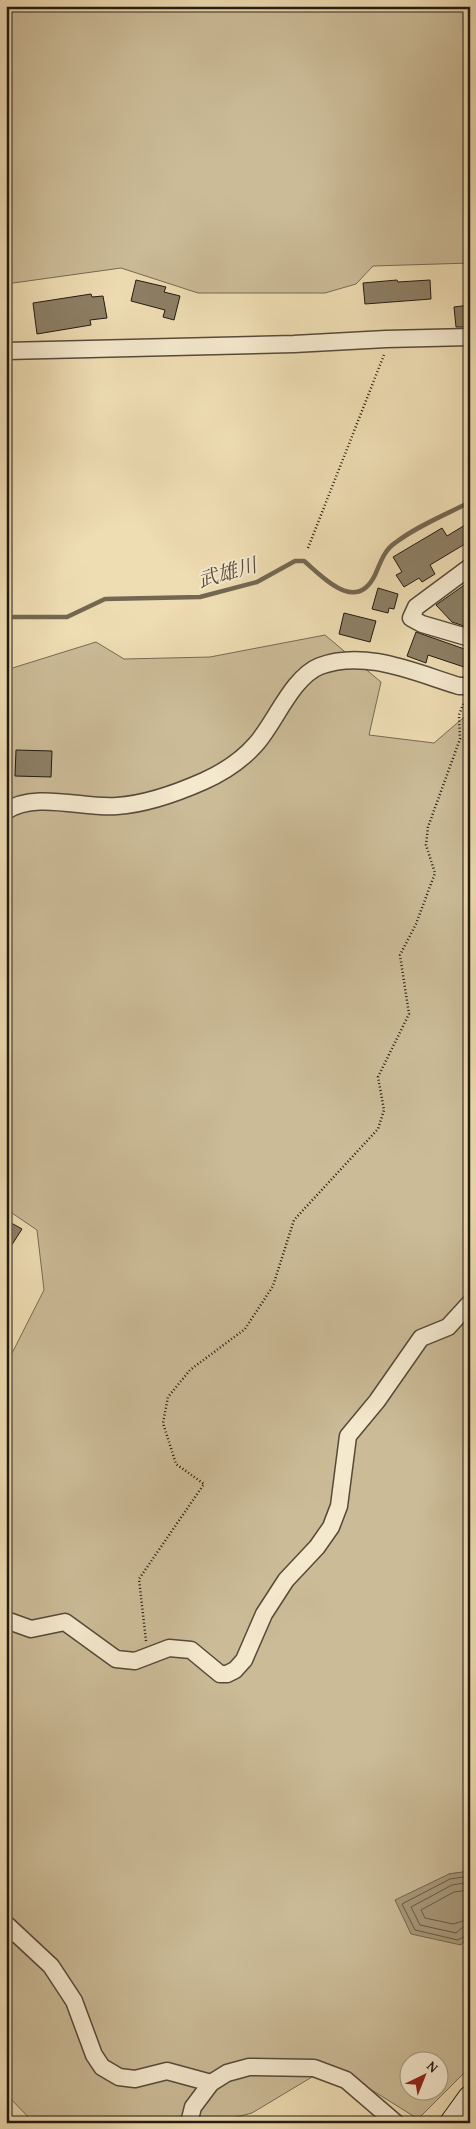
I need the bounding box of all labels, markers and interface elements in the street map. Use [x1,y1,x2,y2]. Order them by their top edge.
water label: 武雄川 [194,549,262,594]
north arrow [398,2052,448,2102]
text: N [423,2056,444,2077]

